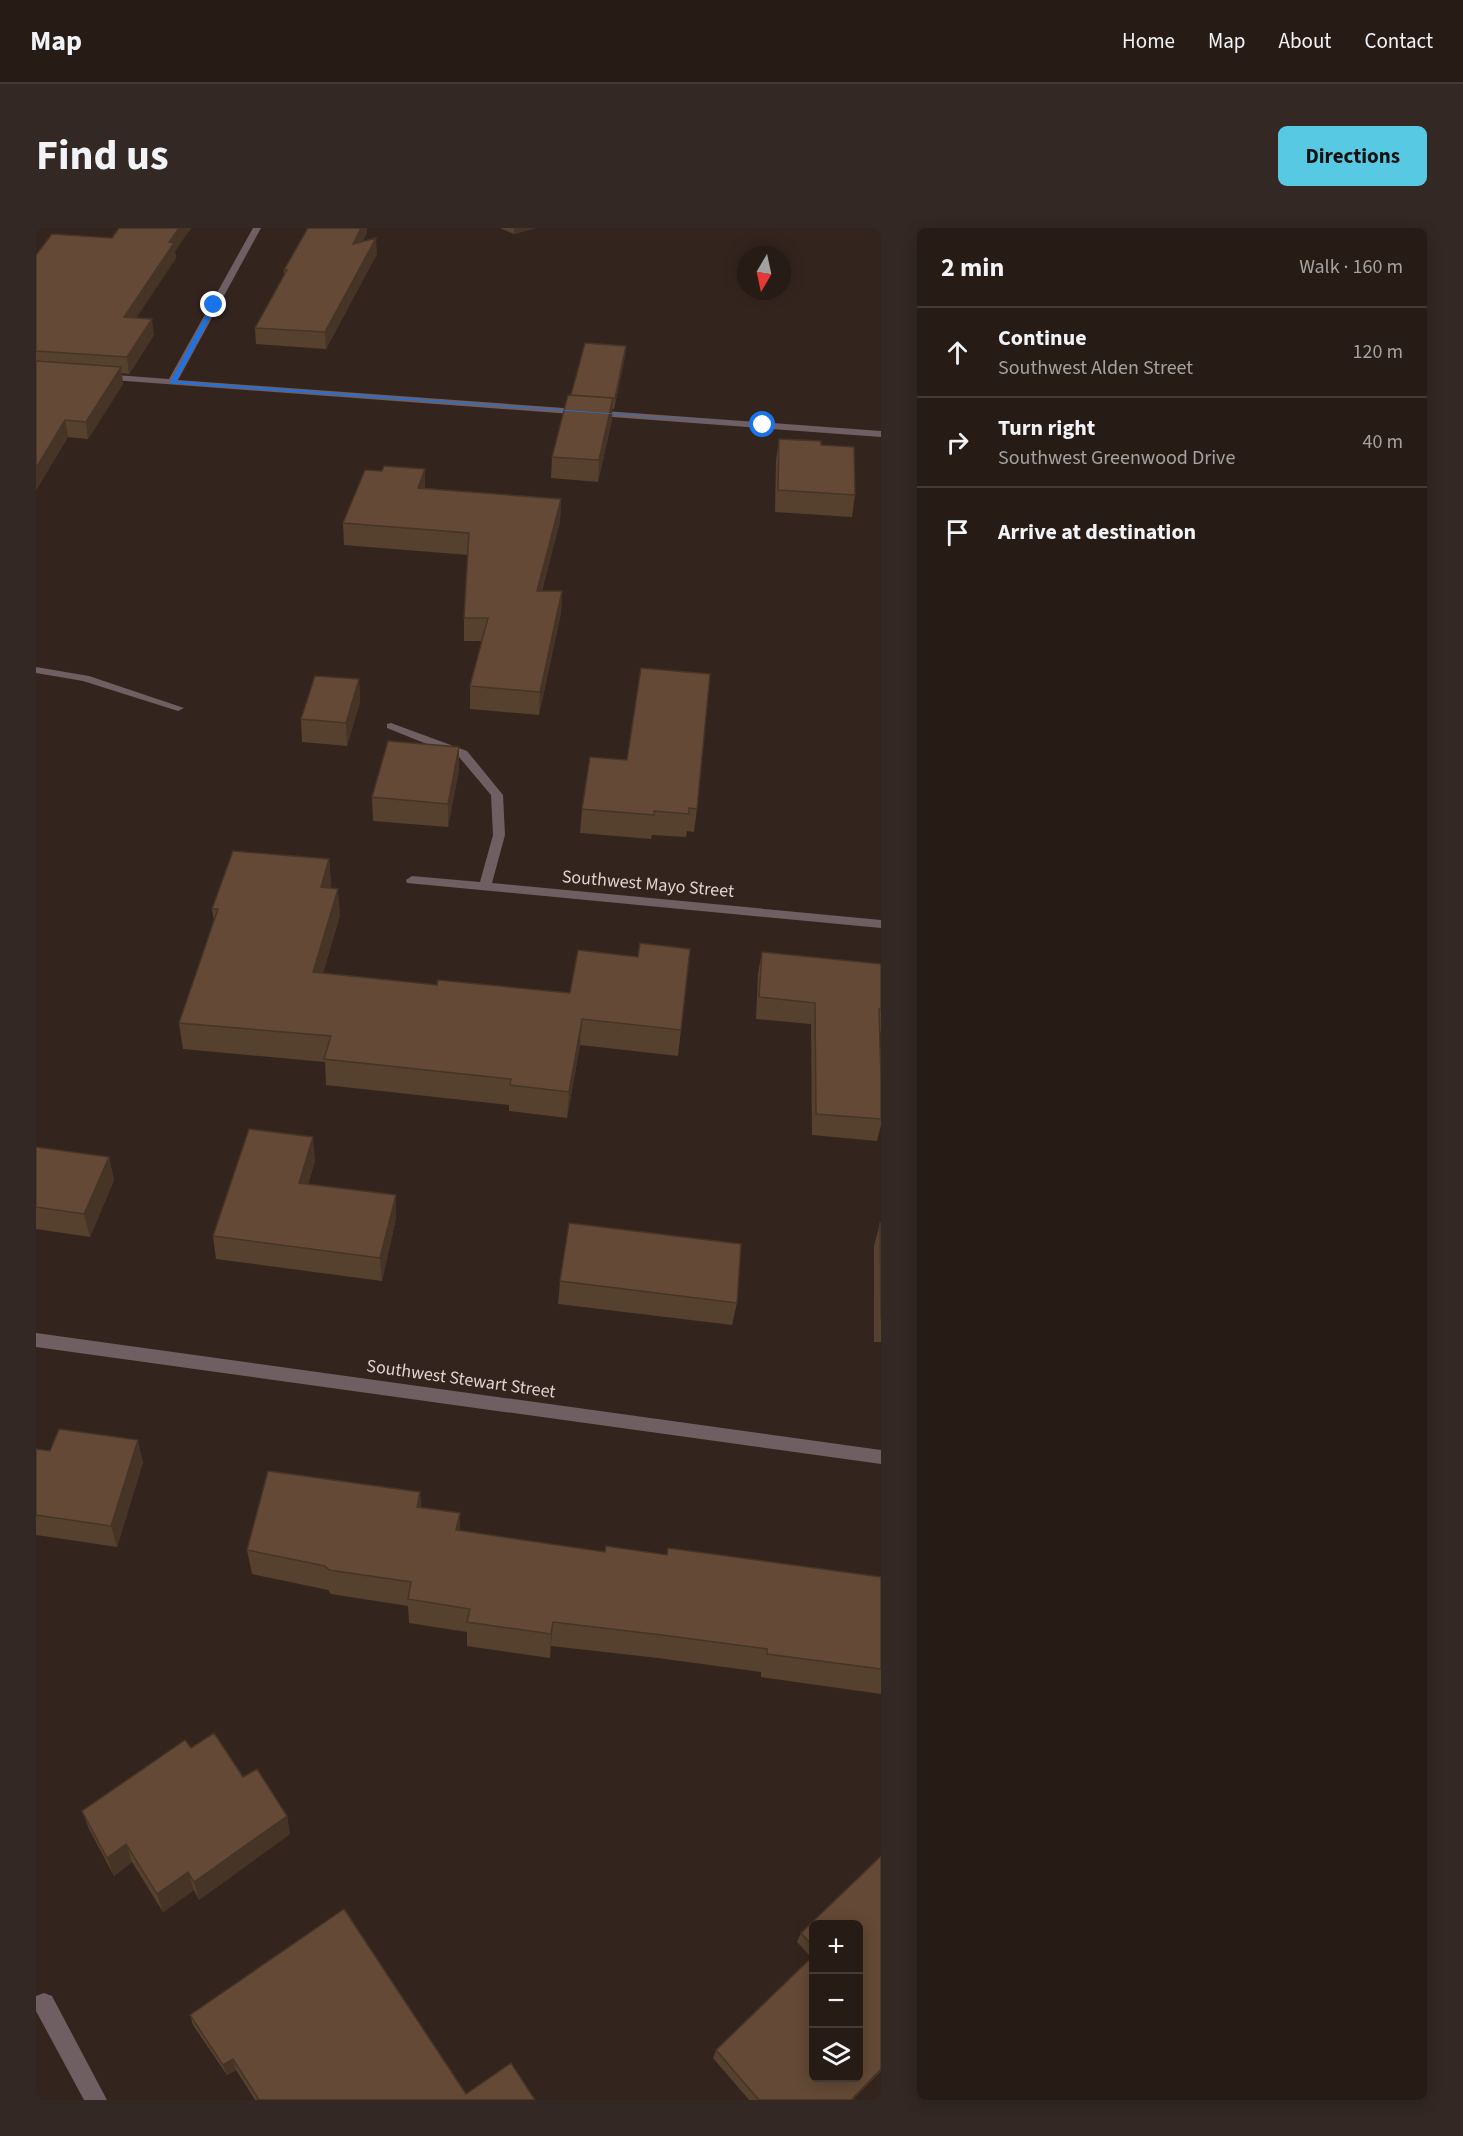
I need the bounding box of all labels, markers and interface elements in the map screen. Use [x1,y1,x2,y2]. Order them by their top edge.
text: Map [30,21,82,61]
text: Home [1122,26,1175,56]
text: Map [1208,26,1246,56]
text: About [1279,26,1331,56]
text: Contact [1364,26,1433,56]
text: Find us [36,126,169,186]
button: Directions [1278,126,1427,186]
north arrow [737,246,791,300]
text: 2 min [941,249,1004,286]
text: Walk · 160 m [1299,253,1403,281]
route end [200,291,226,317]
text: Continue [998,322,1087,354]
icon: ahead [941,336,974,369]
text: 120 m [1353,338,1403,366]
text: Southwest Alden Street [998,354,1193,382]
route start [749,411,775,437]
text: Turn right [998,412,1095,444]
icon: right [941,426,974,459]
text: 40 m [1363,428,1403,456]
text: Southwest Greenwood Drive [998,444,1235,472]
icon: arrive [941,516,974,549]
text: Arrive at destination [998,516,1196,548]
street label: Southwest Mayo Street [561,864,735,904]
street label: Southwest Stewart Street [365,1353,557,1405]
map controls [809,1920,863,2082]
button: + [809,1920,863,1974]
button: − [809,1974,863,2028]
button: layers [809,2028,863,2082]

